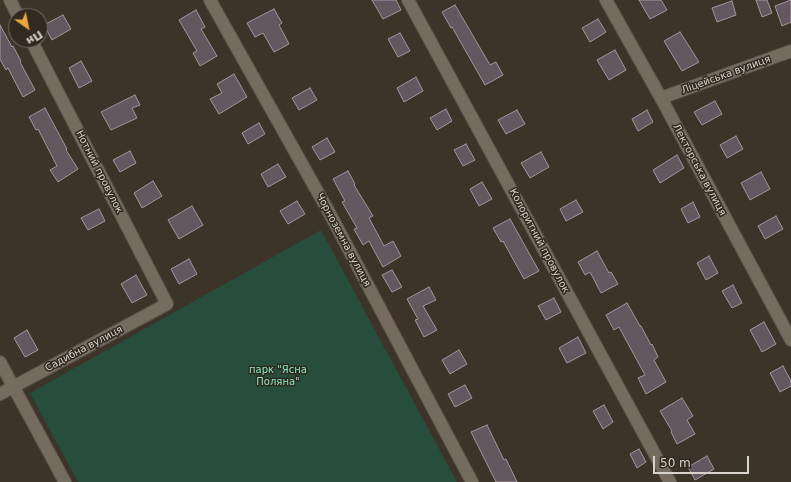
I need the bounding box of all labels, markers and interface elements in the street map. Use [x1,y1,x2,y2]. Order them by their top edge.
north arrow [8,8,48,48]
text: Пн [24,28,45,48]
street label: Ліцейська вулиця [680,53,772,97]
street label: Лекторська вулиця [670,122,728,218]
street label: Нотний провулок [73,128,125,216]
street label: Колоритний провулок [506,187,572,295]
street label: Чорноземна вулиця [313,191,373,289]
street label: Садибна вулиця [43,324,125,374]
park label: парк "Ясна Поляна" [249,364,307,388]
scale bar [655,448,751,474]
text: 50 m [660,456,691,470]

